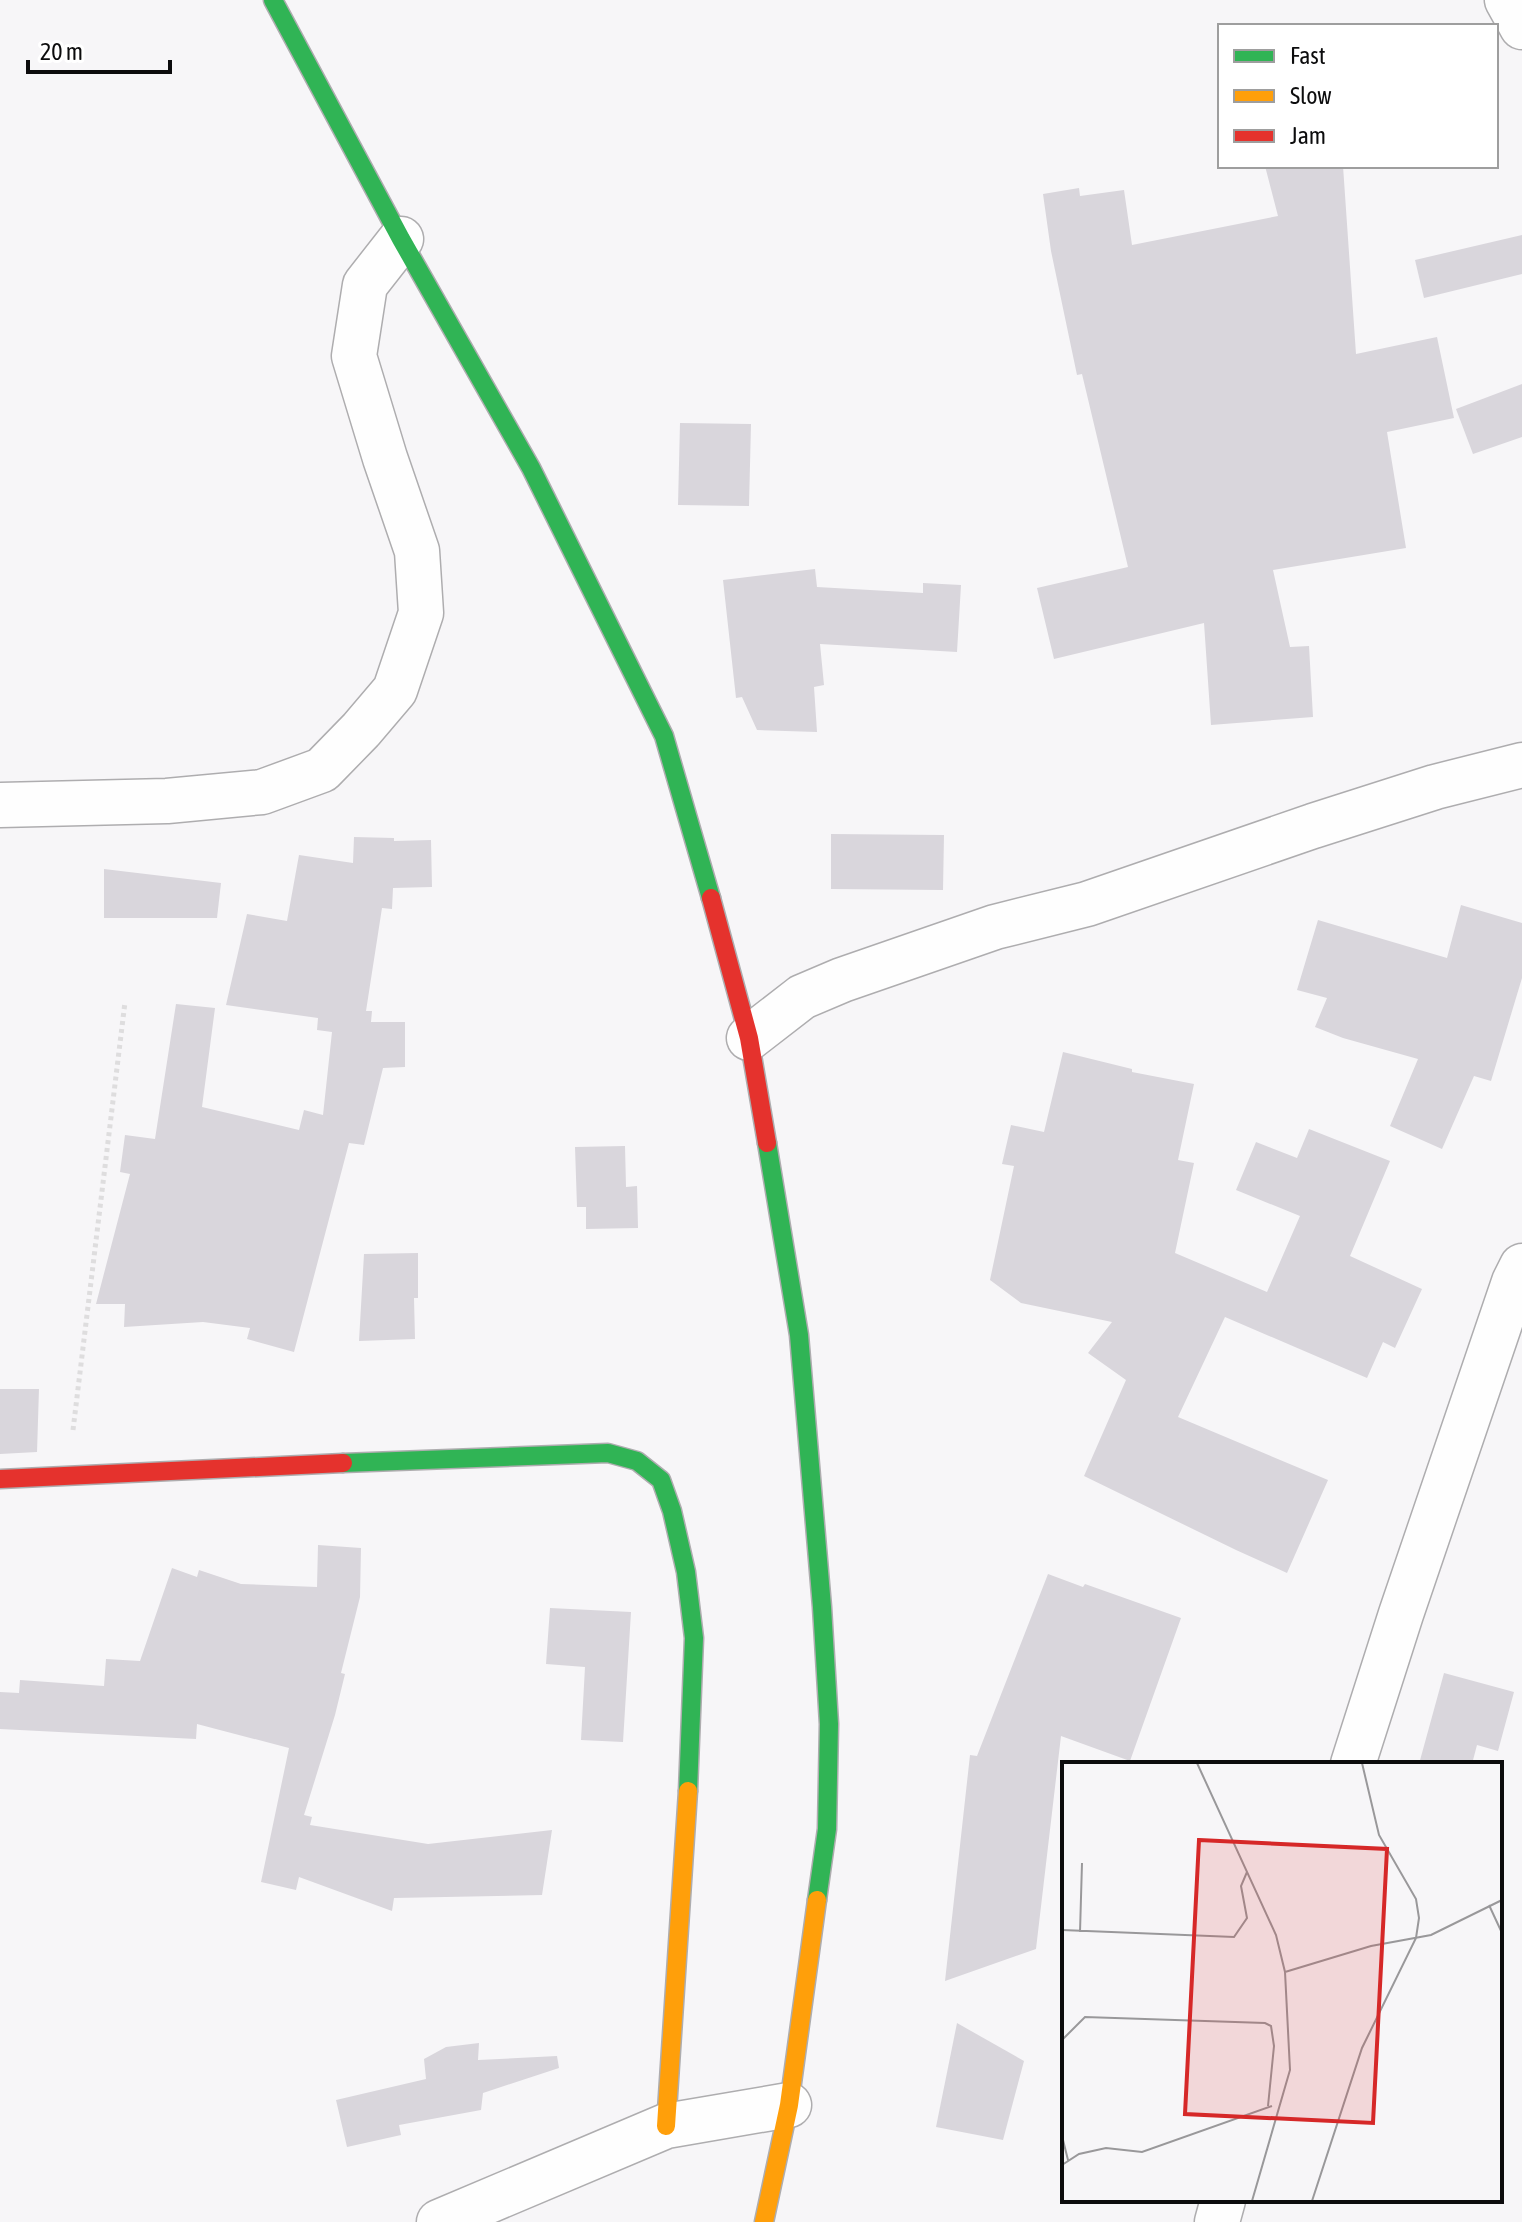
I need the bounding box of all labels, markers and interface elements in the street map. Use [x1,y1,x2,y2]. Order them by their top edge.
scale bar [28,24,170,74]
legend [1218,24,1498,168]
text: 20 m [40,38,83,65]
text: Fast [1290,42,1326,69]
text: Slow [1290,82,1332,109]
text: Jam [1290,122,1326,149]
inset map [1062,1762,1502,2202]

